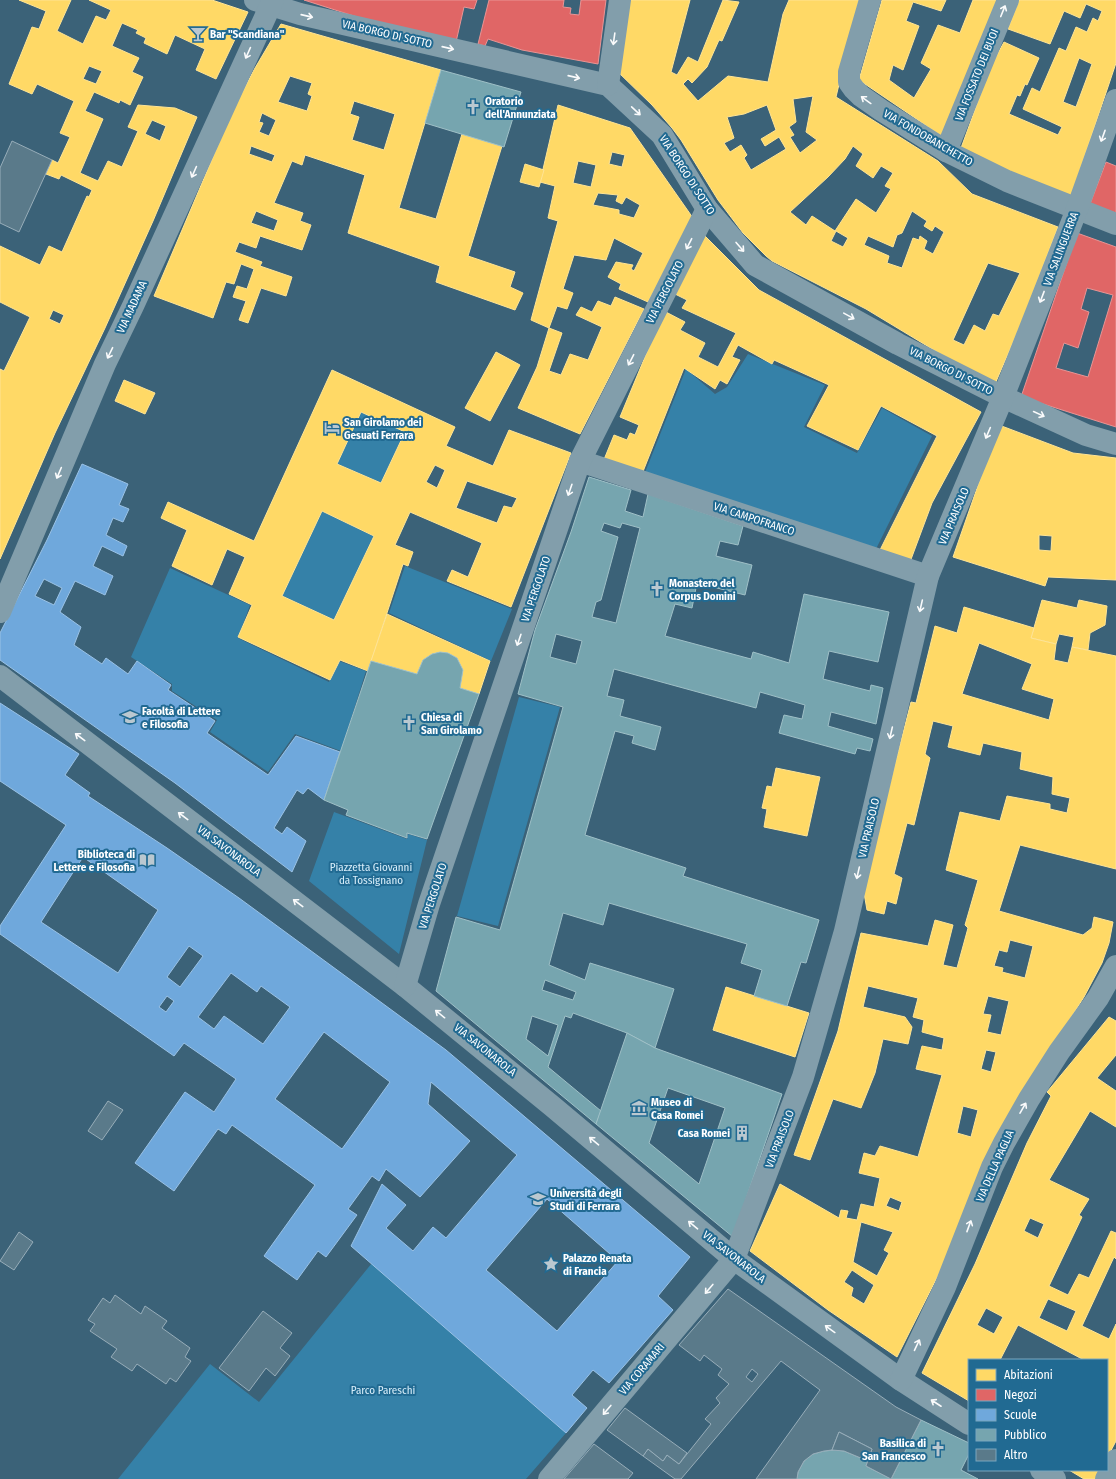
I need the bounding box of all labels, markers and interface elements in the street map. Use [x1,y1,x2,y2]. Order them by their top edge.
one-way arrow [1000,5,1007,17]
one-way arrow [300,13,313,20]
street label: VIA BORGO DI SOTTO [341,17,433,51]
bar icon: Bar "Scandiana" [189,25,207,43]
street label: VIA FOSSATO DEI BUOI [953,27,1001,123]
place label: Bar "Scandiana" [210,28,285,41]
one-way arrow [610,32,618,45]
one-way arrow [441,45,454,52]
one-way arrow [244,47,251,59]
one-way arrow [568,73,581,81]
place label: Oratorio dell'Annunziata [485,95,556,121]
one-way arrow [861,96,872,104]
church icon: Oratorio dell'Annunziata [464,98,482,116]
one-way arrow [631,106,641,116]
street label: VIA FONDOBANCHETTO [881,107,975,169]
one-way arrow [1099,130,1106,143]
street label: VIA BORGO DI SOTTO [656,133,718,217]
one-way arrow [190,165,197,177]
street label: VIA SALINGUERRA [1041,210,1081,288]
one-way arrow [685,237,692,249]
one-way arrow [735,242,744,253]
street label: VIA PERGOLATO [644,258,686,326]
street label: VIA MADAMA [114,279,150,335]
one-way arrow [1038,291,1046,303]
one-way arrow [843,313,855,321]
street label: VIA BORGO DI SOTTO [907,344,995,398]
one-way arrow [106,347,113,359]
one-way arrow [627,354,634,366]
one-way arrow [1032,411,1044,418]
place label: San Girolamo dei Gesuati Ferrara [344,416,422,442]
hotel icon: San Girolamo dei Gesuati Ferrara [323,419,341,437]
one-way arrow [984,427,992,439]
one-way arrow [55,466,62,478]
one-way arrow [566,483,573,496]
street label: VIA PRAISOLO [936,485,972,547]
street label: VIA CAMPOFRANCO [712,500,796,538]
street label: VIA PERGOLATO [519,554,553,624]
place label: Monastero del Corpus Domini [669,577,736,603]
church icon: Monastero del Corpus Domini [648,580,666,598]
one-way arrow [917,599,925,612]
one-way arrow [515,633,522,646]
place label: Facoltà di Lettere e Filosofia [142,705,221,731]
school or university icon: Facoltà di Lettere e Filosofia [121,708,139,726]
place label: Chiesa di San Girolamo [421,711,482,737]
church icon: Chiesa di San Girolamo [400,714,418,732]
one-way arrow [887,726,895,739]
one-way arrow [74,732,85,741]
street label: VIA PRAISOLO [856,797,882,859]
one-way arrow [178,811,189,820]
street label: VIA SAVONAROLA [195,823,264,879]
place label: Biblioteca di Lettere e Filosofia [54,848,136,874]
library icon: Biblioteca di Lettere e Filosofia [138,851,156,869]
park label: Piazzetta Giovanni da Tossignano [330,861,412,887]
street label: VIA PERGOLATO [416,861,450,931]
one-way arrow [854,866,862,879]
one-way arrow [292,899,303,907]
one-way arrow [434,1009,445,1018]
street label: VIA SAVONAROLA [451,1021,519,1079]
place label: Museo di Casa Romei [651,1096,703,1122]
museum icon: Museo di Casa Romei [630,1099,648,1117]
one-way arrow [1020,1102,1028,1114]
street label: VIA PRAISOLO [763,1108,797,1170]
building icon: Casa Romei [733,1124,751,1142]
place label: Casa Romei [678,1127,730,1140]
street label: VIA DELLA PAGLIA [973,1128,1017,1204]
one-way arrow [588,1136,599,1145]
place label: Università degli Studi di Ferrara [550,1187,622,1213]
school or university icon: Università degli Studi di Ferrara [529,1190,547,1208]
one-way arrow [688,1220,699,1229]
one-way arrow [966,1220,974,1232]
street label: VIA SAVONAROLA [700,1228,768,1286]
place label: Palazzo Renata di Francia [563,1252,632,1278]
place icon: Palazzo Renata di Francia [542,1255,560,1273]
one-way arrow [704,1284,713,1294]
one-way arrow [824,1324,835,1333]
one-way arrow [914,1339,921,1351]
street label: VIA CORAMARI [617,1341,667,1397]
legend [968,1359,1108,1471]
text: Abitazioni [1004,1368,1053,1382]
park label: Parco Pareschi [351,1384,415,1397]
text: Negozi [1004,1388,1037,1402]
one-way arrow [931,1399,942,1407]
one-way arrow [603,1405,612,1415]
text: Scuole [1004,1408,1037,1422]
text: Pubblico [1004,1428,1046,1442]
place label: Basilica di San Francesco [862,1437,926,1463]
church icon: Basilica di San Francesco [929,1440,947,1458]
text: Altro [1004,1448,1028,1462]

